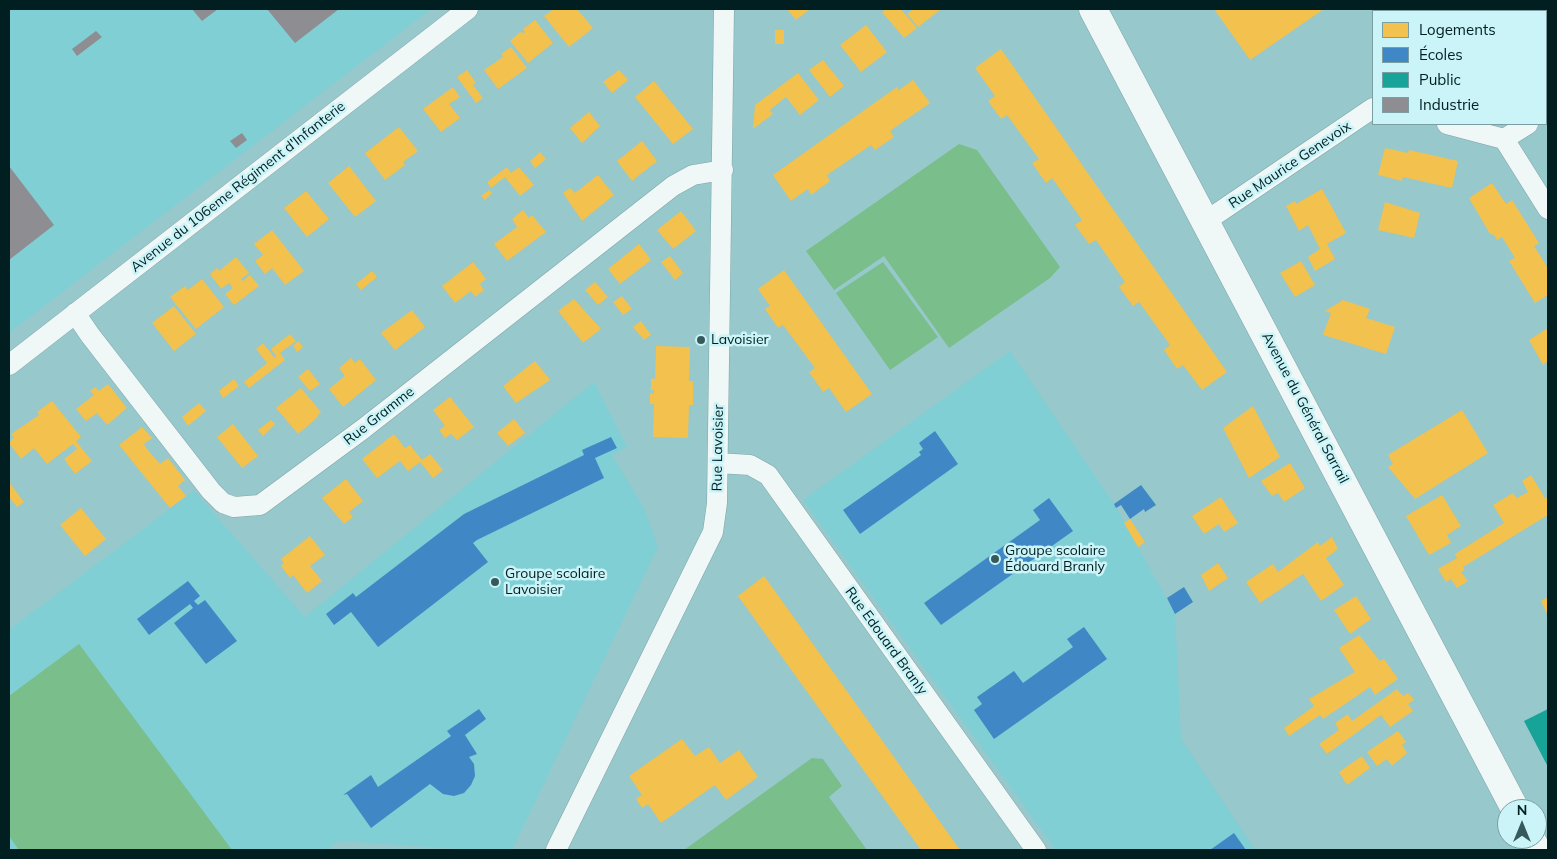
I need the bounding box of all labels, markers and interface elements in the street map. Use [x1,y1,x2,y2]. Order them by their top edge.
legend [1372,10,1547,125]
text: Logements [1419,20,1496,39]
text: Écoles [1419,45,1463,64]
text: Public [1419,70,1461,89]
text: Industrie [1419,95,1479,114]
street label: Avenue du 106eme Régiment d'Infanterie [127,98,349,276]
street label: Rue Maurice Genevoix [1226,118,1354,212]
street label: Avenue du Général Sarrail [1258,329,1352,487]
place label: Lavoisier [711,332,769,348]
marker: Lavoisier [695,334,707,346]
street label: Rue Gramme [340,383,418,449]
street label: Rue Lavoisier [709,405,727,491]
place label: Groupe scolaire Édouard Branly [1005,543,1105,576]
marker: Groupe scolaire Édouard Branly [989,553,1001,565]
place label: Groupe scolaire Lavoisier [505,566,605,598]
marker: Groupe scolaire Lavoisier [489,576,501,588]
street label: Rue Edouard Branly [841,584,931,698]
north arrow [1497,799,1547,849]
text: N [1517,801,1527,819]

